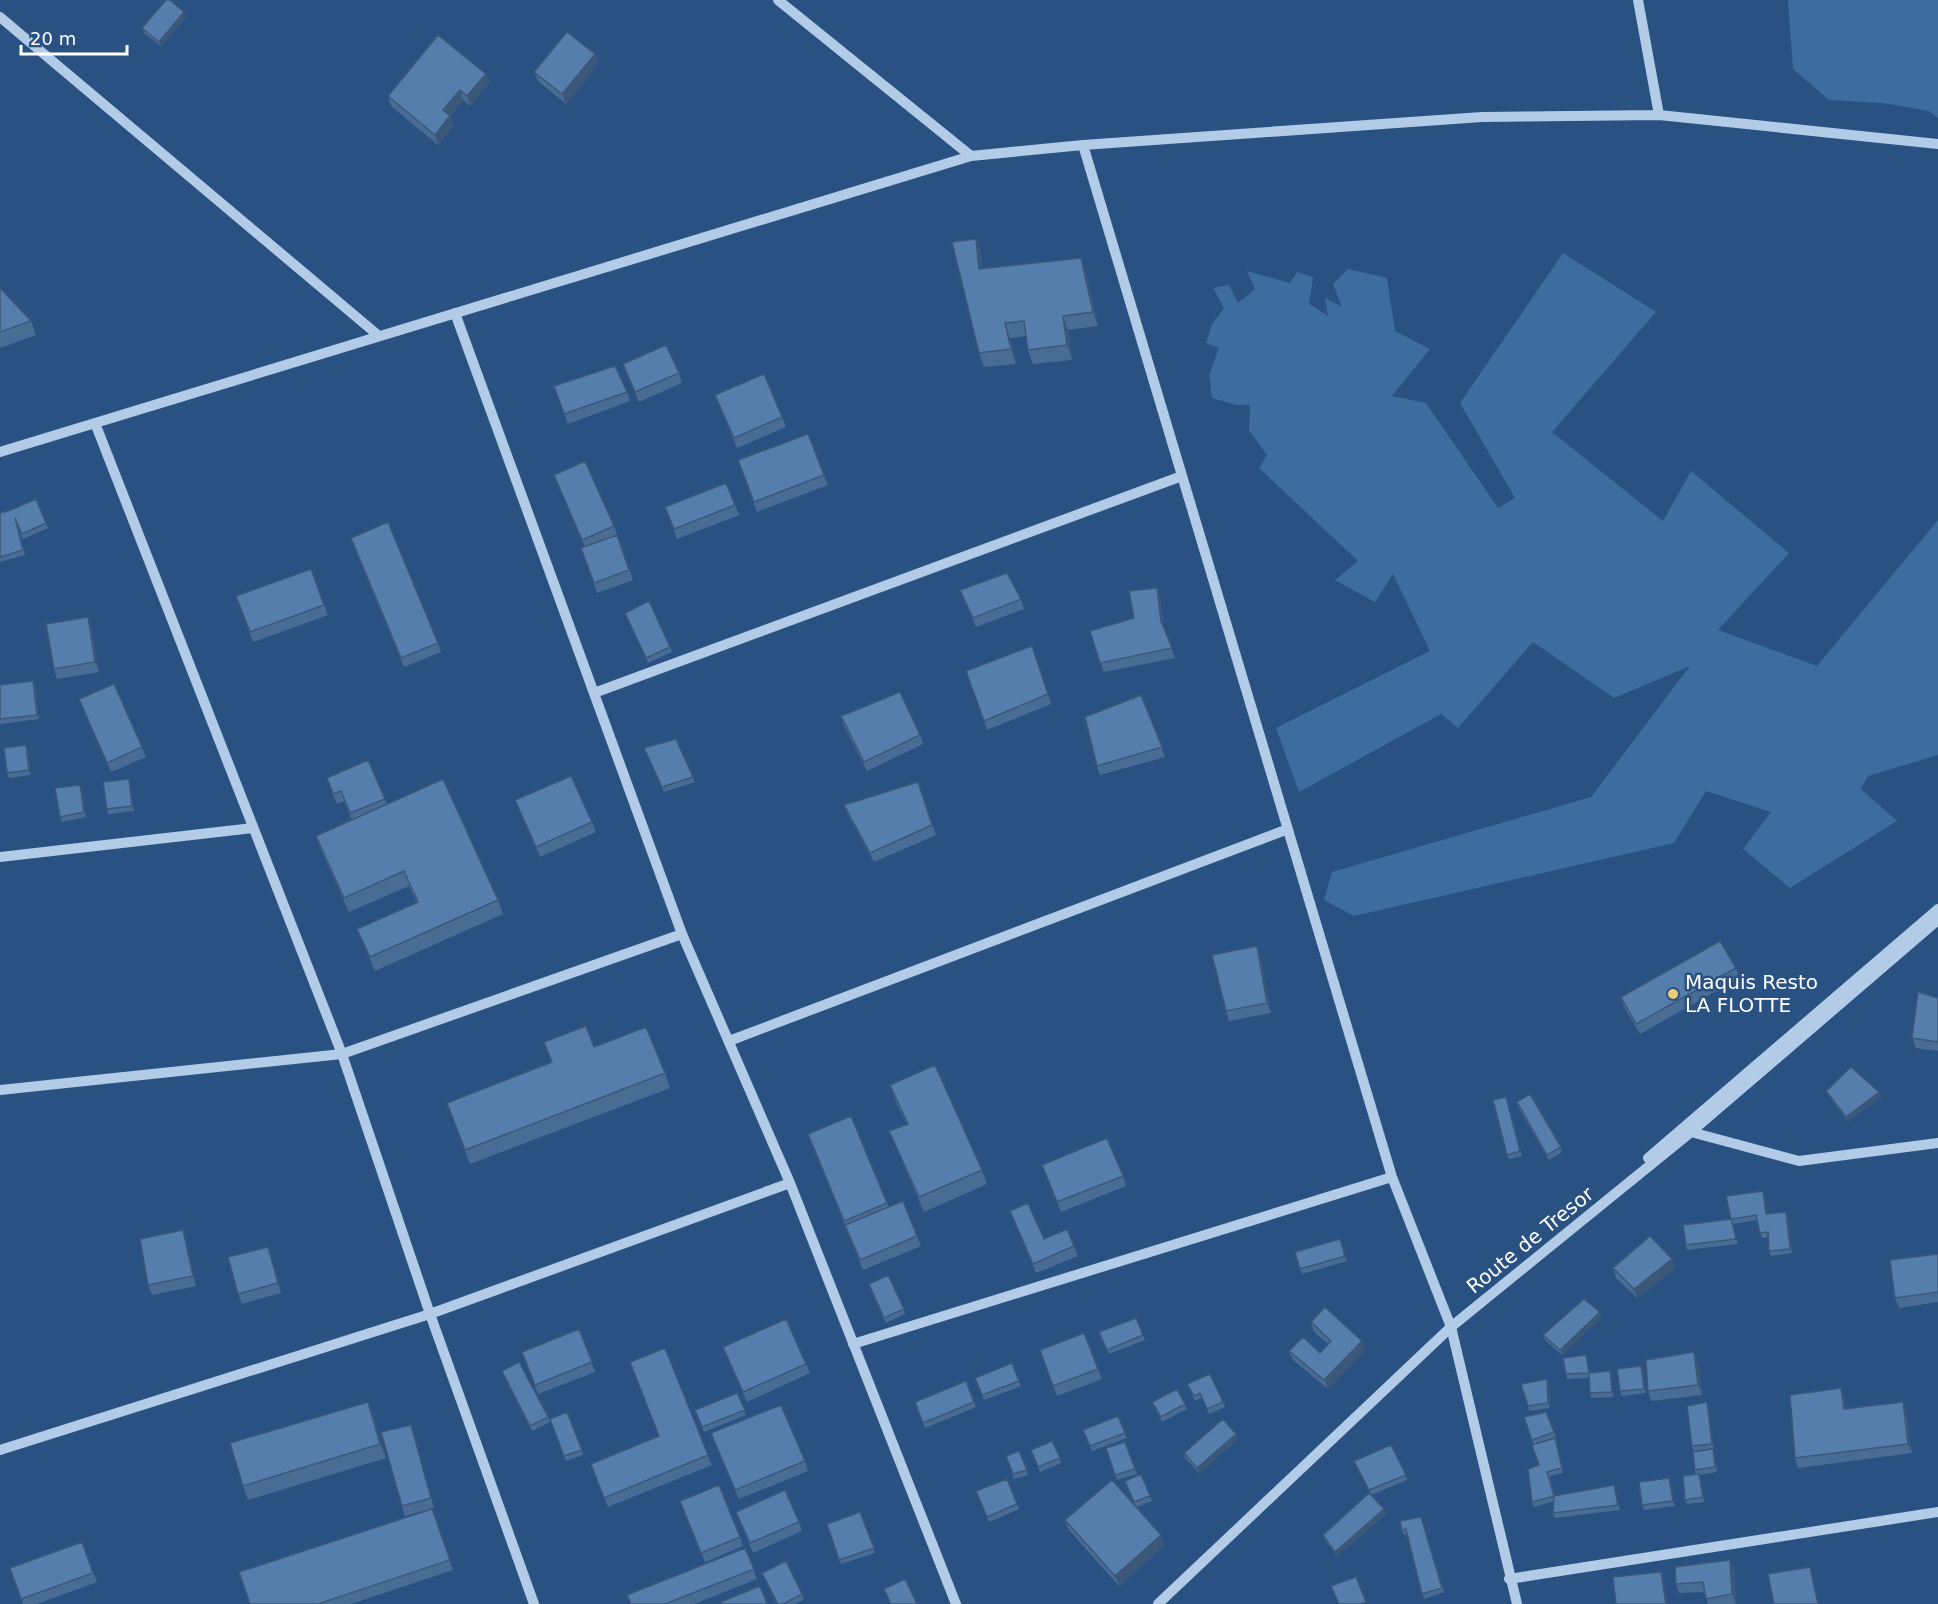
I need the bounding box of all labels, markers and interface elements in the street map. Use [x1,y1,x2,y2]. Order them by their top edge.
scale bar [21,18,128,56]
text: 20 m [30,28,76,49]
place label: Maquis Resto LA FLOTTE [1685,970,1818,1017]
marker: Maquis Resto LA FLOTTE [1666,987,1680,1001]
street label: Route de Tresor [1462,1181,1599,1298]

